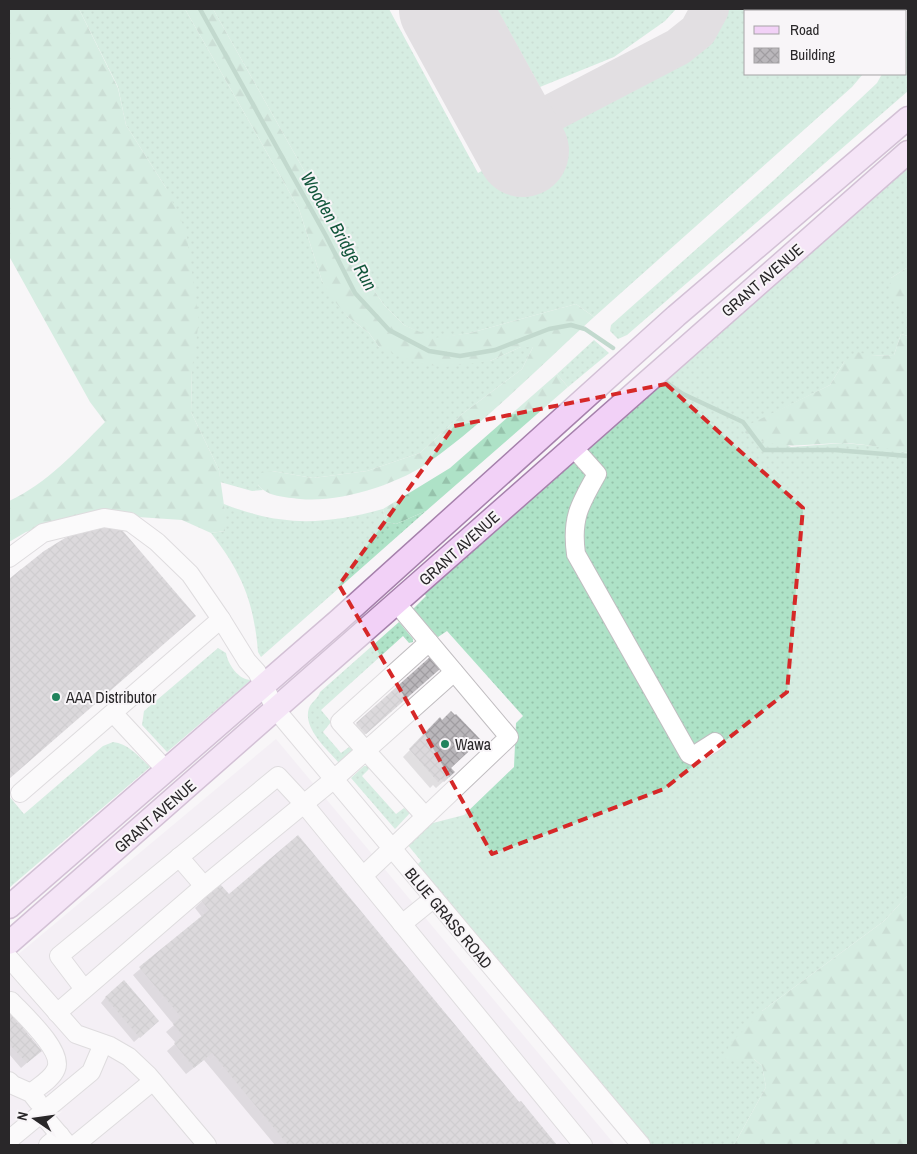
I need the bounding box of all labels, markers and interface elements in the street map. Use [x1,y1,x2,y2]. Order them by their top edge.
legend [744,10,907,75]
text: Road [790,19,819,40]
text: Building [790,44,835,65]
water label: Wooden Bridge Run [295,167,383,295]
street label: GRANT AVENUE [716,238,808,322]
street label: GRANT AVENUE [414,506,504,590]
place label: AAA Distributor [65,686,157,708]
marker: AAA Distributor [50,691,62,703]
place label: Wawa [455,733,492,755]
marker: Wawa [439,738,451,750]
street label: GRANT AVENUE [109,774,201,858]
street label: BLUE GRASS ROAD [400,863,498,973]
north arrow [10,1094,60,1144]
text: N [13,1110,32,1122]

